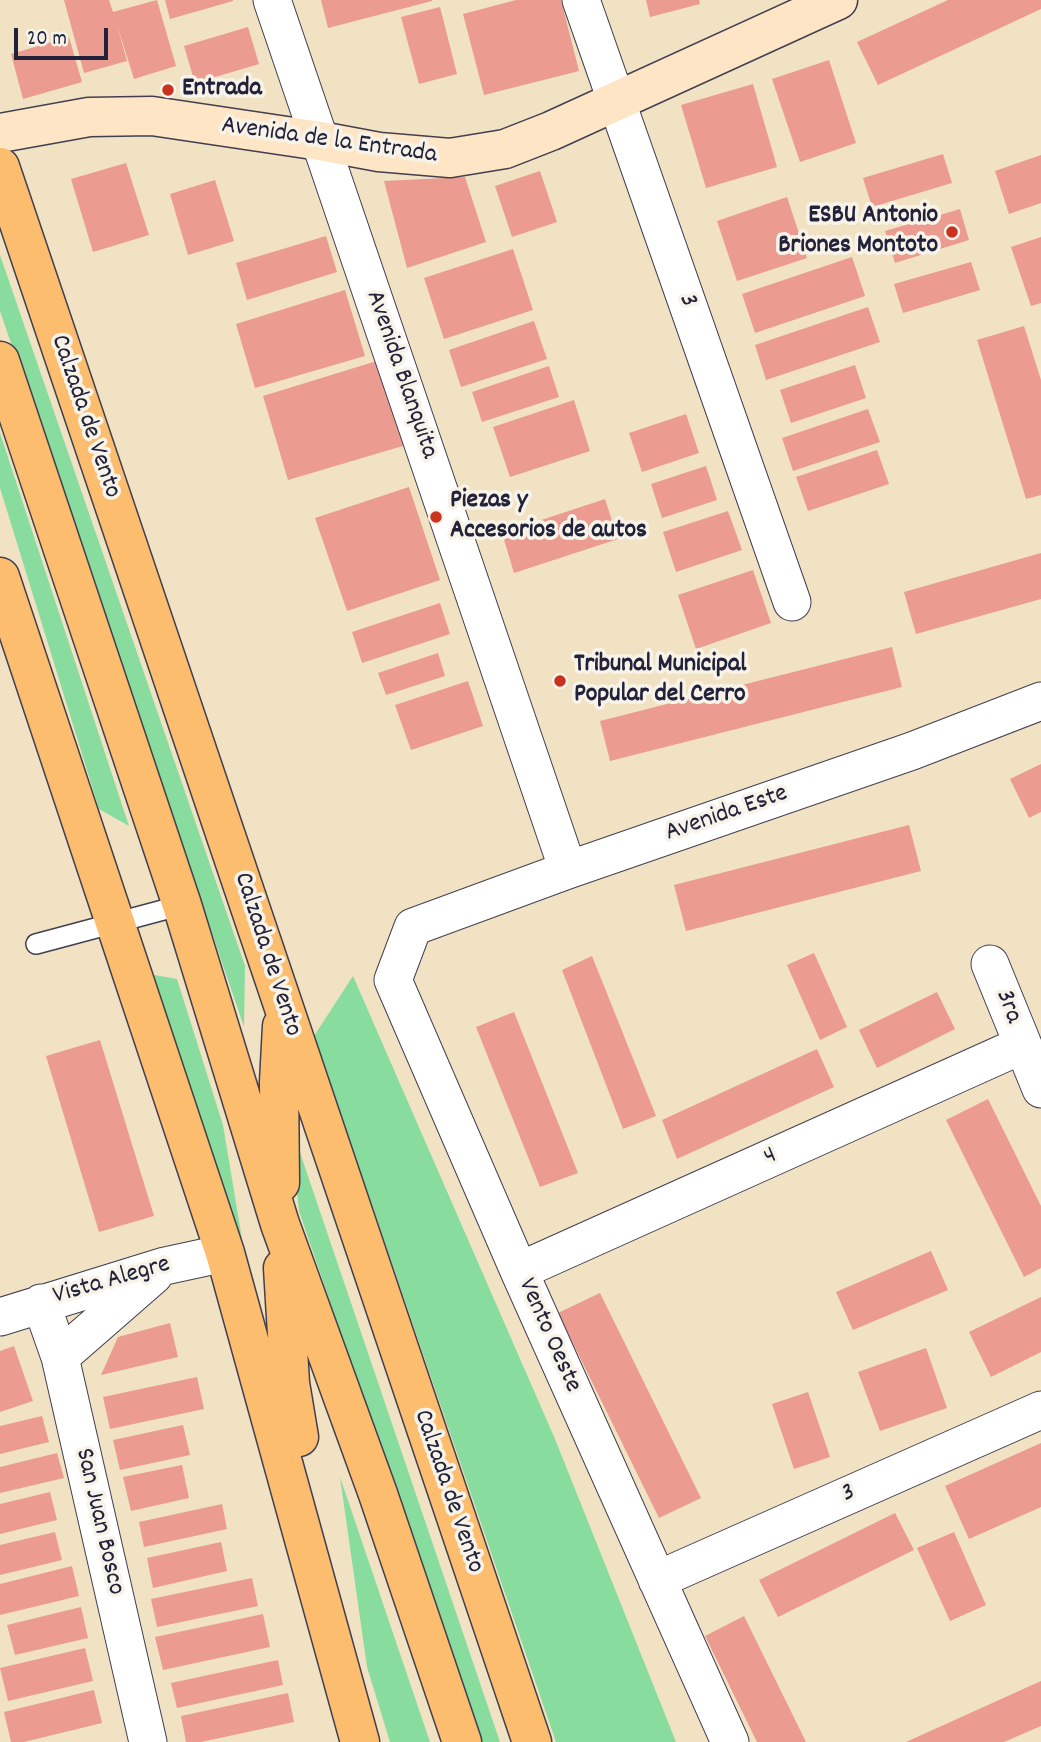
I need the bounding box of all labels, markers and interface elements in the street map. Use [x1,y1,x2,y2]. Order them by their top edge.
scale bar [18,14,112,58]
text: 20 m [27,25,67,55]
place label: Entrada [182,74,262,106]
marker: Entrada [160,82,176,98]
street label: Avenida de la Entrada [219,111,439,173]
place label: ESBU Antonio Briones Montoto [778,201,938,262]
marker: ESBU Antonio Briones Montoto [944,224,960,240]
street label: Avenida Blanquita [357,287,443,463]
street label: 3 [669,290,703,312]
street label: Calzada de Vento [42,331,126,503]
place label: Piezas y Accesorios de autos [450,486,647,548]
marker: Piezas y Accesorios de autos [428,509,444,525]
place label: Tribunal Municipal Popular del Cerro [574,650,746,712]
marker: Tribunal Municipal Popular del Cerro [552,673,568,689]
street label: Avenida Este [662,780,792,850]
street label: Calzada de Vento [225,869,307,1041]
street label: 3ra [986,986,1028,1028]
street label: 4 [760,1142,782,1174]
street label: Vista Alegre [50,1250,174,1314]
street label: Vento Oeste [509,1274,587,1398]
street label: Calzada de Vento [405,1406,489,1578]
street label: San Juan Bosco [66,1446,130,1598]
street label: 3 [837,1478,861,1512]

